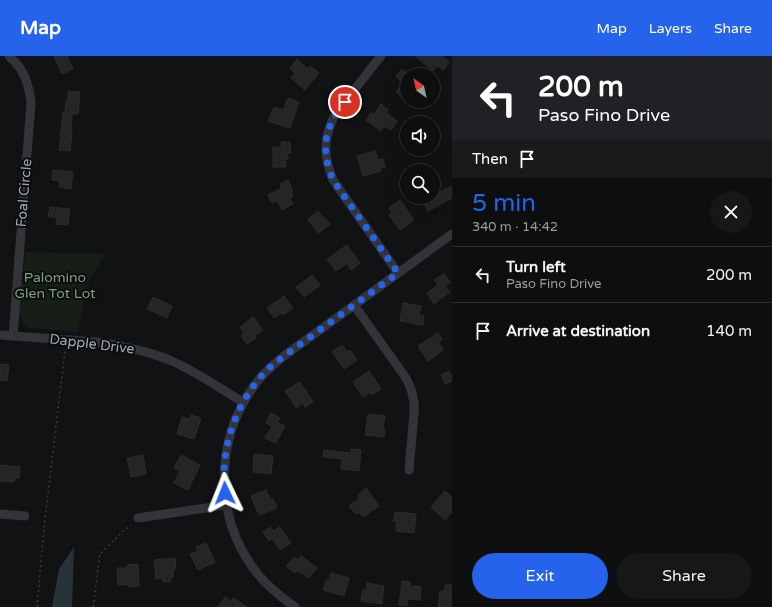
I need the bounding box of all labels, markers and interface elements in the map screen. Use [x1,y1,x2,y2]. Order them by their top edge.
text: Map [20,17,61,39]
text: Map [597,20,627,37]
text: Layers [649,20,692,37]
text: Share [714,20,752,37]
north arrow [400,68,440,108]
map controls [400,68,440,204]
text: 200 m [538,70,624,104]
icon: left [472,72,524,124]
pin [328,85,362,119]
icon: arrive [334,91,356,113]
text: Paso Fino Drive [538,104,670,126]
button: sound [400,116,440,156]
icon: arrive [516,148,538,170]
text: Then [472,150,508,168]
street label: Foal Circle [13,158,35,228]
button: search [400,164,440,204]
text: 5 min [472,189,536,218]
button: close [710,191,752,233]
text: 340 m · 14:42 [472,219,558,235]
text: Turn left [506,258,566,276]
icon: left [472,264,494,286]
text: 200 m [706,266,752,284]
park label: Palomino Glen Tot Lot [14,269,96,302]
text: Paso Fino Drive [506,276,601,292]
icon: arrive [472,320,494,342]
text: Arrive at destination [506,322,650,340]
text: 140 m [706,322,752,340]
street label: Dapple Drive [49,330,136,358]
position arrow [204,472,246,514]
button: Exit [472,553,608,599]
button: Share [616,553,752,599]

